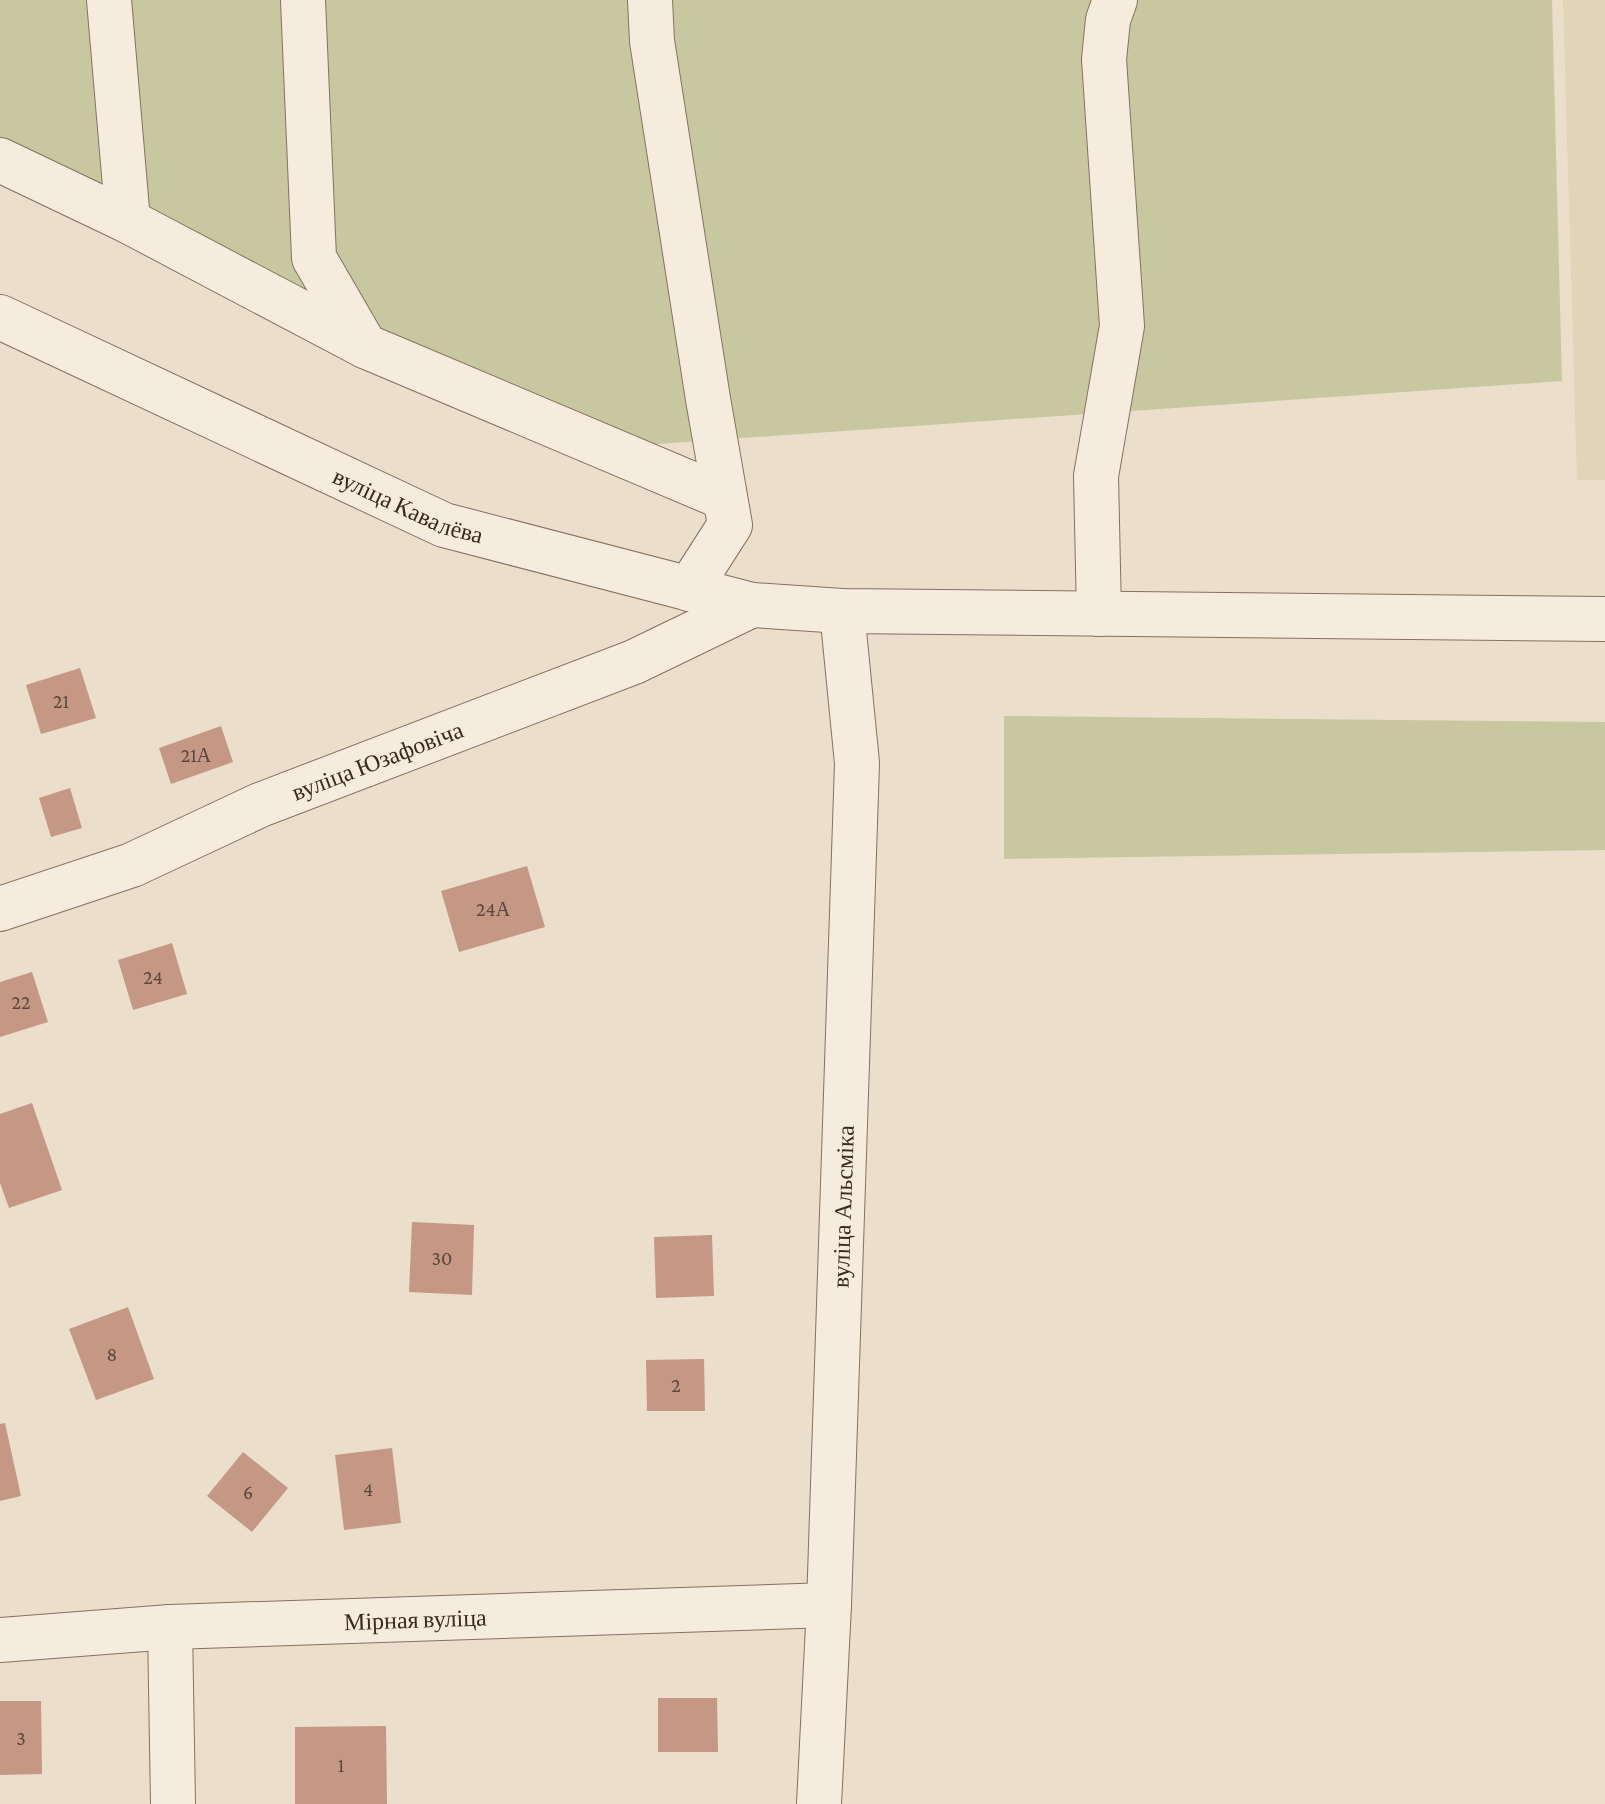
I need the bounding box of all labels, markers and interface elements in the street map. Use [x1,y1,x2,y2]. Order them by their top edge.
street label: вуліца Кавалёва [329,462,486,548]
house number: 21 [53,690,69,712]
street label: вуліца Юзафовіча [288,715,467,805]
house number: 21А [181,744,212,766]
house number: 24А [476,898,511,920]
house number: 24 [143,966,163,988]
house number: 22 [12,991,30,1013]
street label: вуліца Альсміка [826,1124,858,1288]
house number: 30 [432,1247,452,1269]
house number: 8 [107,1343,117,1365]
house number: 2 [671,1374,681,1396]
house number: 4 [363,1478,373,1500]
house number: 6 [243,1481,253,1503]
street label: Мірная вуліца [344,1603,487,1635]
house number: 3 [16,1727,26,1749]
house number: 1 [338,1754,344,1776]

